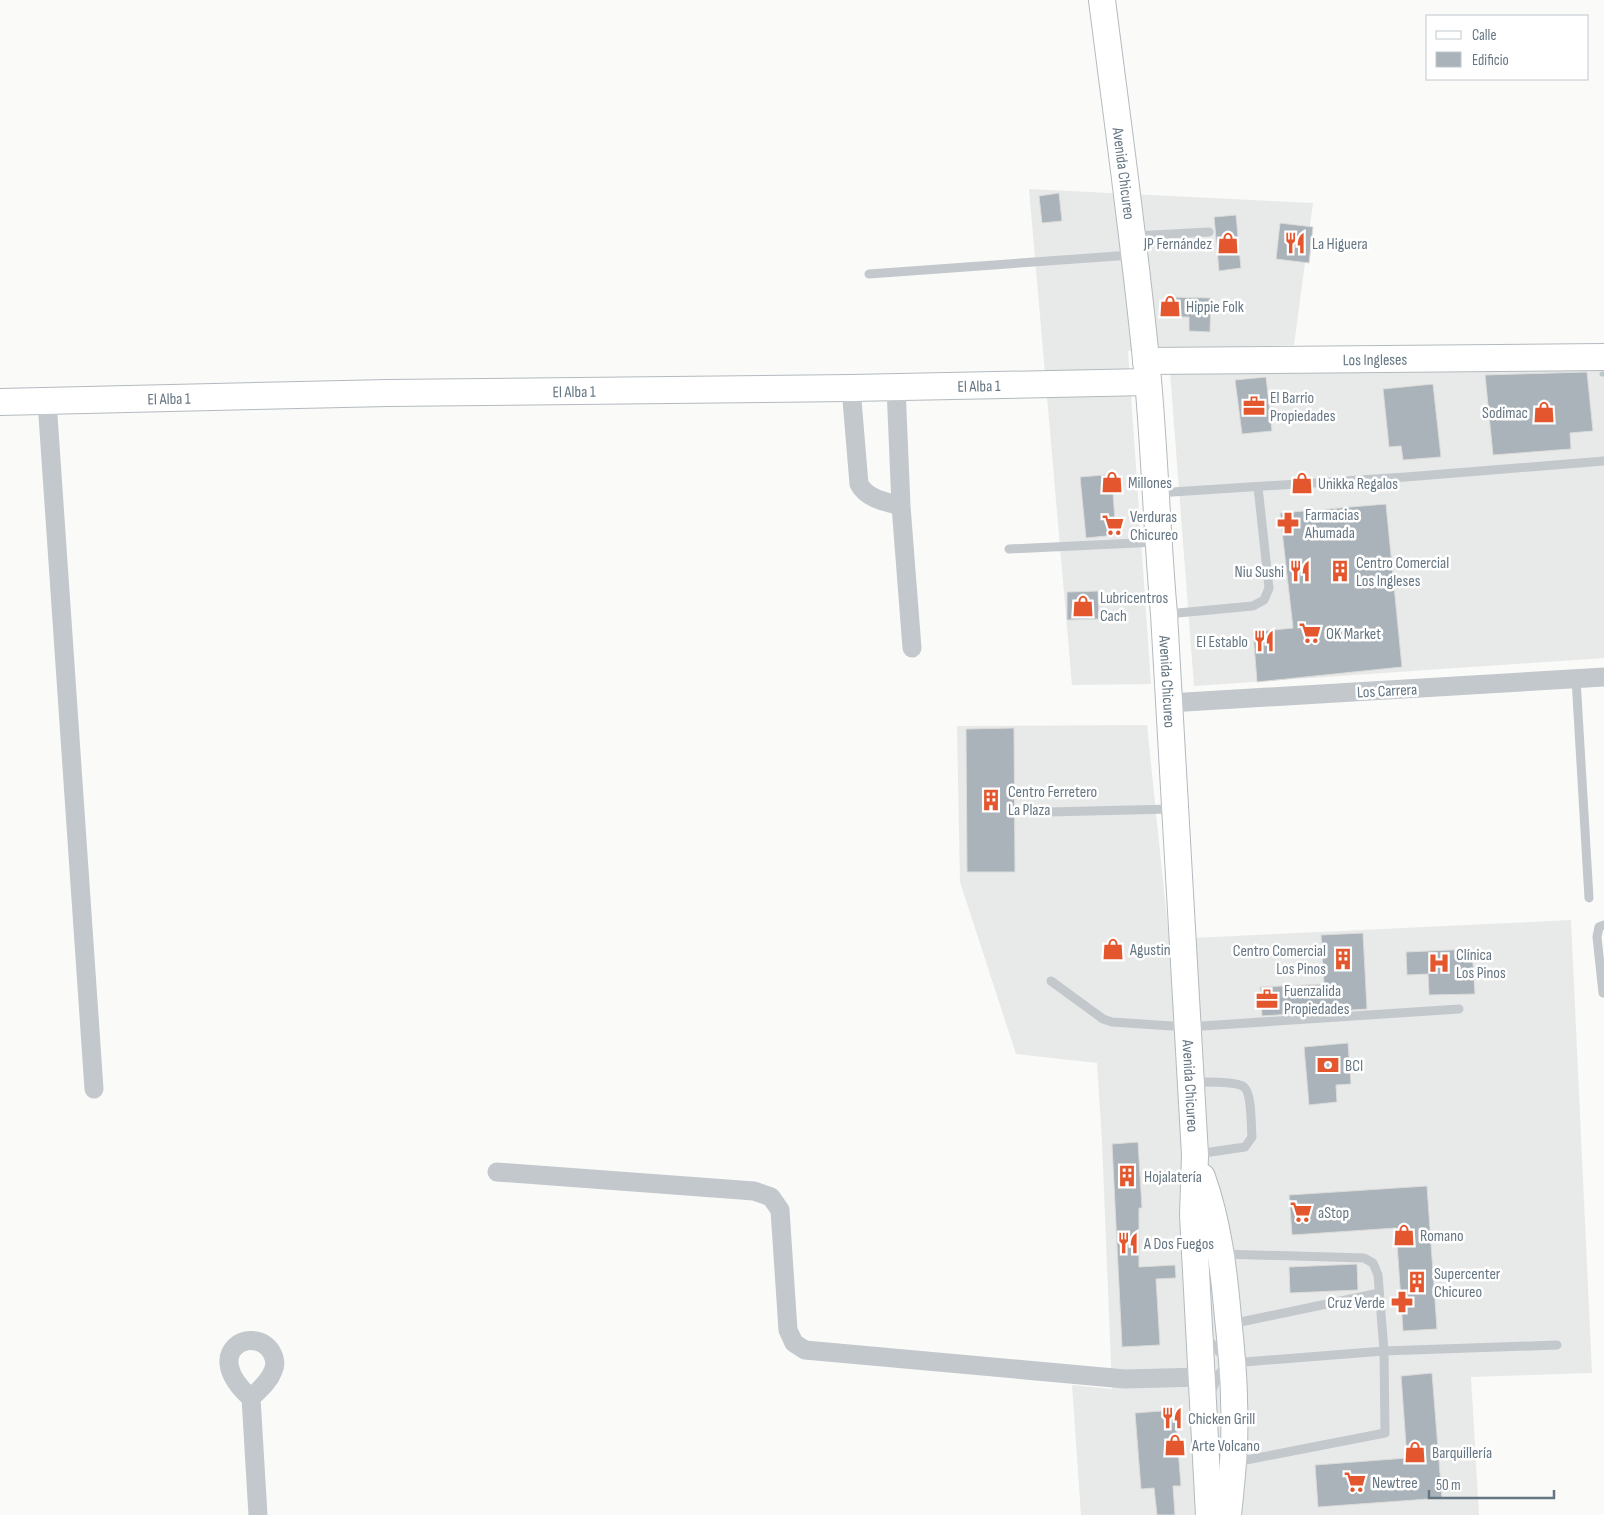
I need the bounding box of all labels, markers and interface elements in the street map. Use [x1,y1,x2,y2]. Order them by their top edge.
legend [1426,15,1589,80]
text: Calle [1472,26,1496,45]
text: Edificio [1472,51,1509,70]
street label: Avenida Chicureo [1107,126,1138,221]
shop icon: JP Fernández [1215,230,1241,256]
restaurant icon: La Higuera [1282,230,1308,256]
place label: JP Fernández [1143,235,1212,254]
place label: La Higuera [1312,235,1368,254]
shop icon: Hippie Folk [1157,293,1183,319]
place label: Hippie Folk [1186,298,1244,317]
street label: Los Ingleses [1343,351,1408,370]
street label: El Alba 1 [957,377,1001,397]
street label: El Alba 1 [552,383,596,402]
place label: El Barrio Propiedades [1270,389,1336,426]
street label: El Alba 1 [147,390,191,410]
office icon: El Barrio Propiedades [1241,393,1267,419]
shop icon: Sodimac [1531,399,1557,425]
place label: Sodimac [1482,404,1528,423]
shop icon: Millones [1099,469,1125,495]
shop icon: Unikka Regalos [1289,470,1315,496]
place label: Millones [1128,474,1172,493]
place label: Unikka Regalos [1318,475,1398,494]
place label: Farmacias Ahumada [1304,506,1359,543]
place label: Verduras Chicureo [1130,508,1178,545]
pharmacy icon: Farmacias Ahumada [1275,510,1301,536]
supermarket icon: Verduras Chicureo [1100,512,1126,538]
place label: Centro Comercial Los Ingleses [1356,554,1449,591]
restaurant icon: Niu Sushi [1287,558,1313,584]
building icon: Centro Comercial Los Ingleses [1327,558,1353,584]
place label: Niu Sushi [1235,563,1284,582]
place label: Lubricentros Cach [1100,589,1168,626]
shop icon: Lubricentros Cach [1070,593,1096,619]
supermarket icon: OK Market [1297,620,1323,646]
place label: OK Market [1326,625,1381,644]
restaurant icon: El Establo [1251,628,1277,654]
place label: El Establo [1196,633,1248,652]
street label: Avenida Chicureo [1154,634,1179,728]
street label: Los Carrera [1357,680,1418,703]
place label: Centro Ferretero La Plaza [1008,783,1097,820]
building icon: Centro Ferretero La Plaza [978,787,1004,813]
shop icon: Agustin [1100,936,1126,962]
place label: Agustin [1129,941,1171,960]
place label: Centro Comercial Los Pinos [1233,942,1326,979]
building icon: Centro Comercial Los Pinos [1330,946,1356,972]
place label: Clínica Los Pinos [1456,946,1506,983]
hospital icon: Clínica Los Pinos [1426,950,1452,976]
place label: Fuenzalida Propiedades [1284,982,1350,1019]
office icon: Fuenzalida Propiedades [1254,986,1280,1012]
street label: Avenida Chicureo [1177,1038,1202,1133]
bank icon: BCI [1315,1052,1341,1078]
place label: BCI [1345,1057,1363,1076]
building icon: Hojalatería [1114,1163,1140,1189]
place label: Hojalatería [1144,1168,1202,1187]
supermarket icon: aStop [1288,1199,1314,1225]
place label: aStop [1318,1204,1349,1223]
shop icon: Romano [1391,1222,1417,1248]
place label: Romano [1420,1227,1464,1246]
restaurant icon: A Dos Fuegos [1115,1230,1141,1256]
place label: A Dos Fuegos [1143,1235,1214,1254]
place label: Supercenter Chicureo [1434,1265,1501,1302]
building icon: Supercenter Chicureo [1404,1269,1430,1295]
pharmacy icon: Cruz Verde [1389,1289,1415,1315]
place label: Cruz Verde [1327,1294,1385,1313]
restaurant icon: Chicken Grill [1159,1405,1185,1431]
place label: Chicken Grill [1188,1410,1255,1429]
shop icon: Arte Volcano [1162,1432,1188,1458]
place label: Arte Volcano [1191,1437,1260,1456]
shop icon: Barquillería [1402,1439,1428,1465]
place label: Barquillería [1432,1444,1492,1463]
scale bar [1429,1468,1554,1500]
supermarket icon: Newtree [1342,1469,1368,1495]
place label: Newtree [1372,1474,1418,1493]
text: 50 m [1436,1476,1461,1495]

